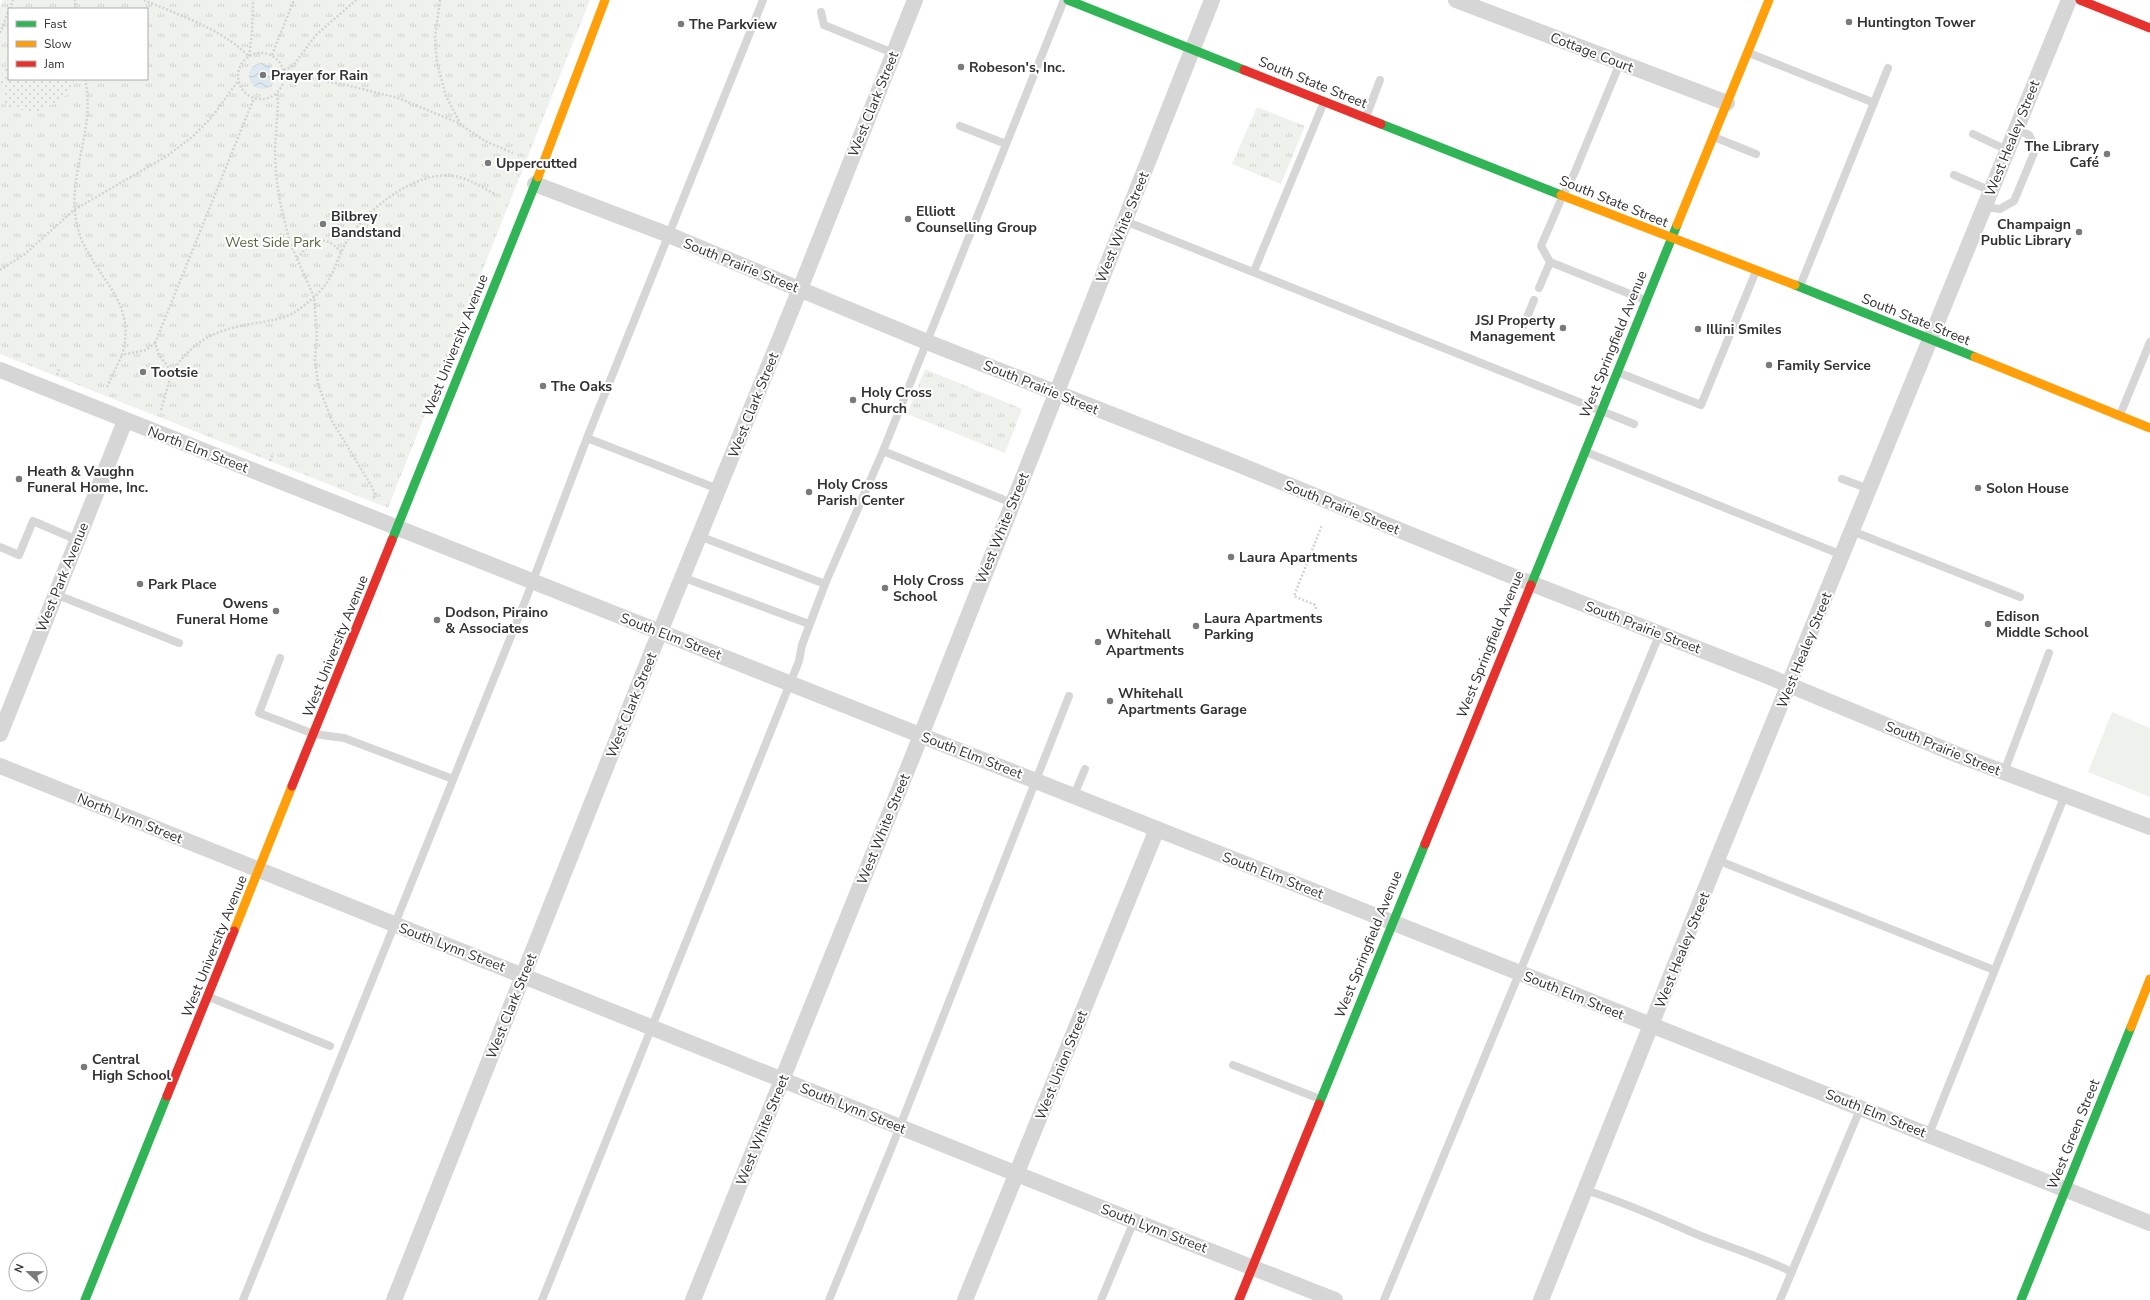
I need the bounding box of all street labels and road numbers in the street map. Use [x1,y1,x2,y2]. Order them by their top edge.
street label: Cottage Court [1547,28,1636,77]
street label: West Clark Street [844,49,903,160]
street label: South State Street [1256,52,1370,113]
street label: West Healey Street [1981,77,2044,199]
street label: West White Street [1092,169,1153,285]
street label: South State Street [1557,171,1671,232]
street label: South Prairie Street [680,234,801,297]
street label: West Springfield Avenue [1575,268,1652,421]
street label: West University Avenue [418,271,493,419]
street label: South State Street [1859,289,1973,350]
street label: West Clark Street [724,350,783,461]
street label: South Prairie Street [980,356,1101,419]
street label: North Elm Street [145,422,251,477]
street label: West White Street [972,470,1033,586]
street label: South Prairie Street [1281,476,1402,539]
street label: West Park Avenue [32,520,93,635]
street label: West Springfield Avenue [1452,568,1529,721]
street label: West University Avenue [298,572,373,720]
street label: West Healey Street [1773,589,1836,711]
street label: South Prairie Street [1582,597,1704,658]
street label: South Elm Street [618,608,724,665]
street label: West Clark Street [602,650,661,761]
street label: South Prairie Street [1882,717,2003,780]
street label: South Elm Street [919,727,1025,784]
street label: West White Street [853,771,914,887]
street label: North Lynn Street [74,789,185,848]
street label: South Elm Street [1220,847,1326,904]
street label: West Springfield Avenue [1330,868,1407,1021]
street label: West University Avenue [177,872,252,1020]
street label: West Healey Street [1651,889,1714,1011]
street label: South Lynn Street [396,918,508,977]
street label: West Clark Street [482,951,541,1062]
street label: South Elm Street [1521,967,1627,1024]
street label: West Union Street [1031,1008,1092,1123]
street label: West White Street [732,1072,793,1188]
street label: West Green Street [2043,1076,2104,1192]
street label: South Lynn Street [797,1079,909,1138]
street label: South Elm Street [1823,1085,1929,1142]
street label: South Lynn Street [1098,1199,1210,1258]

